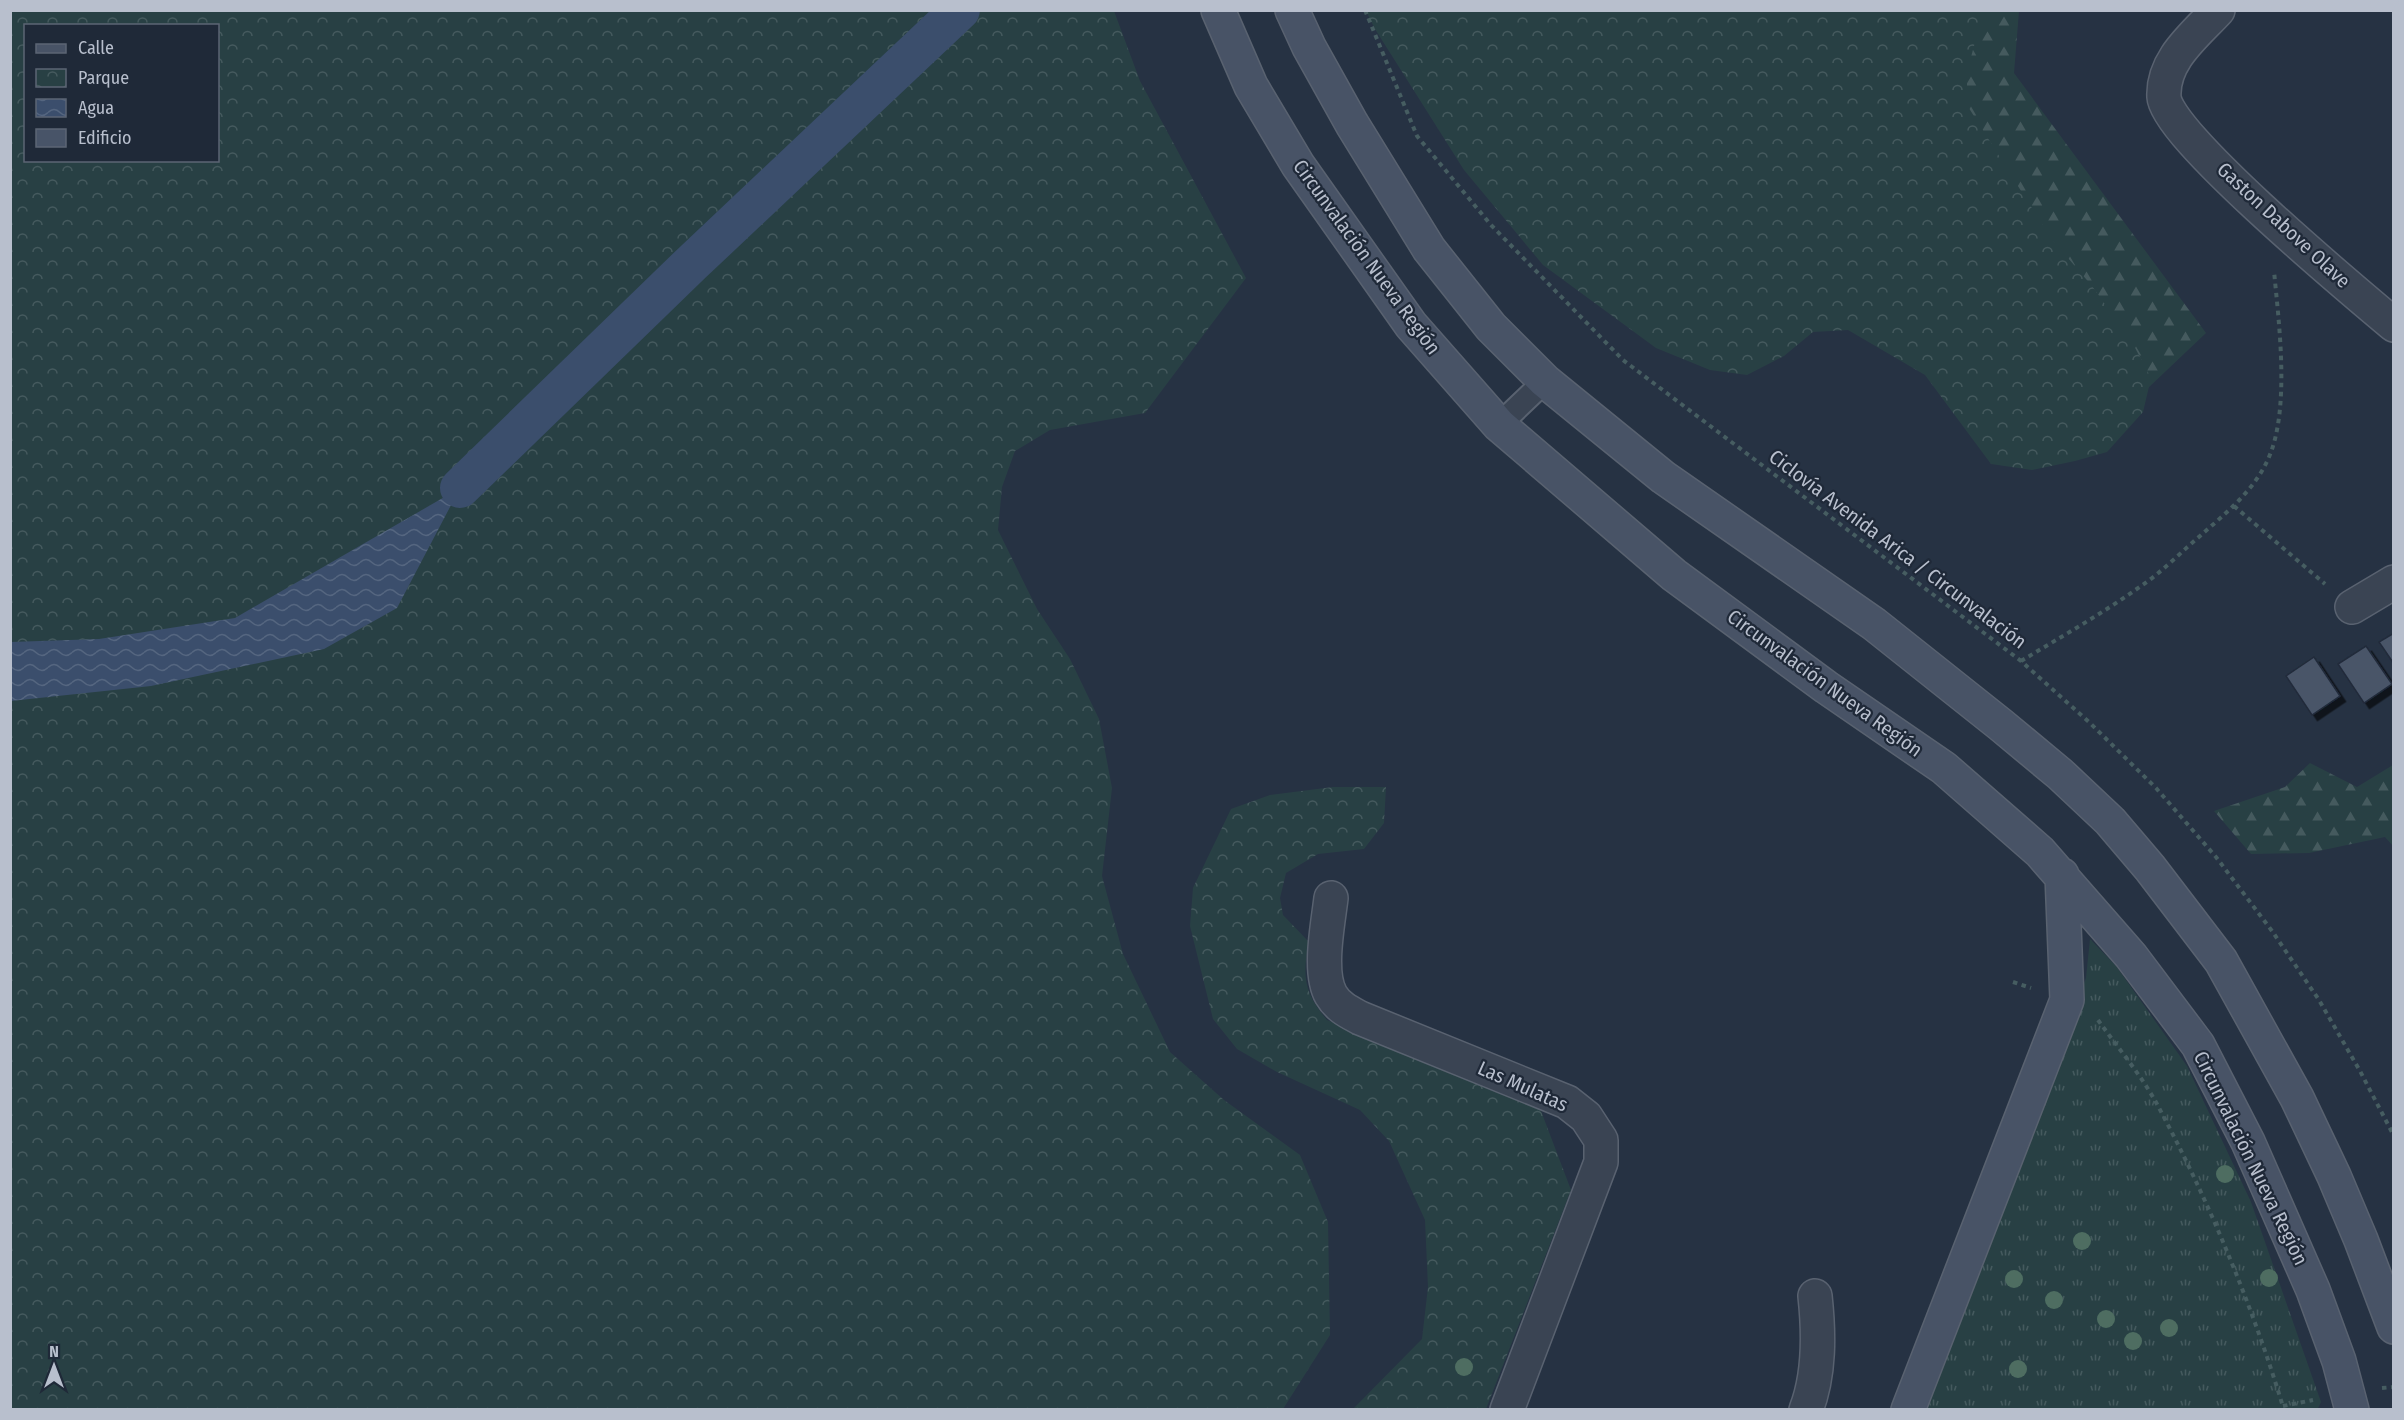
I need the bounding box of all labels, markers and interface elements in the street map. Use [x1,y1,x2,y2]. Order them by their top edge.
legend [24,24,219,162]
text: Calle [78,37,114,59]
text: Parque [78,67,129,89]
text: Agua [78,97,114,119]
text: Edificio [78,127,131,149]
street label: Circunvalación Nueva Región [1288,155,1446,359]
street label: Gaston Dabove Olave [2212,157,2356,293]
street label: Ciclovía Avenida Arica / Circunvalación [1765,444,2031,654]
street label: Circunvalación Nueva Región [1723,604,1927,762]
street label: Circunvalación Nueva Región [2189,1047,2313,1269]
street label: Las Mulatas [1474,1056,1572,1116]
north arrow [24,1336,84,1396]
text: N [49,1342,59,1361]

